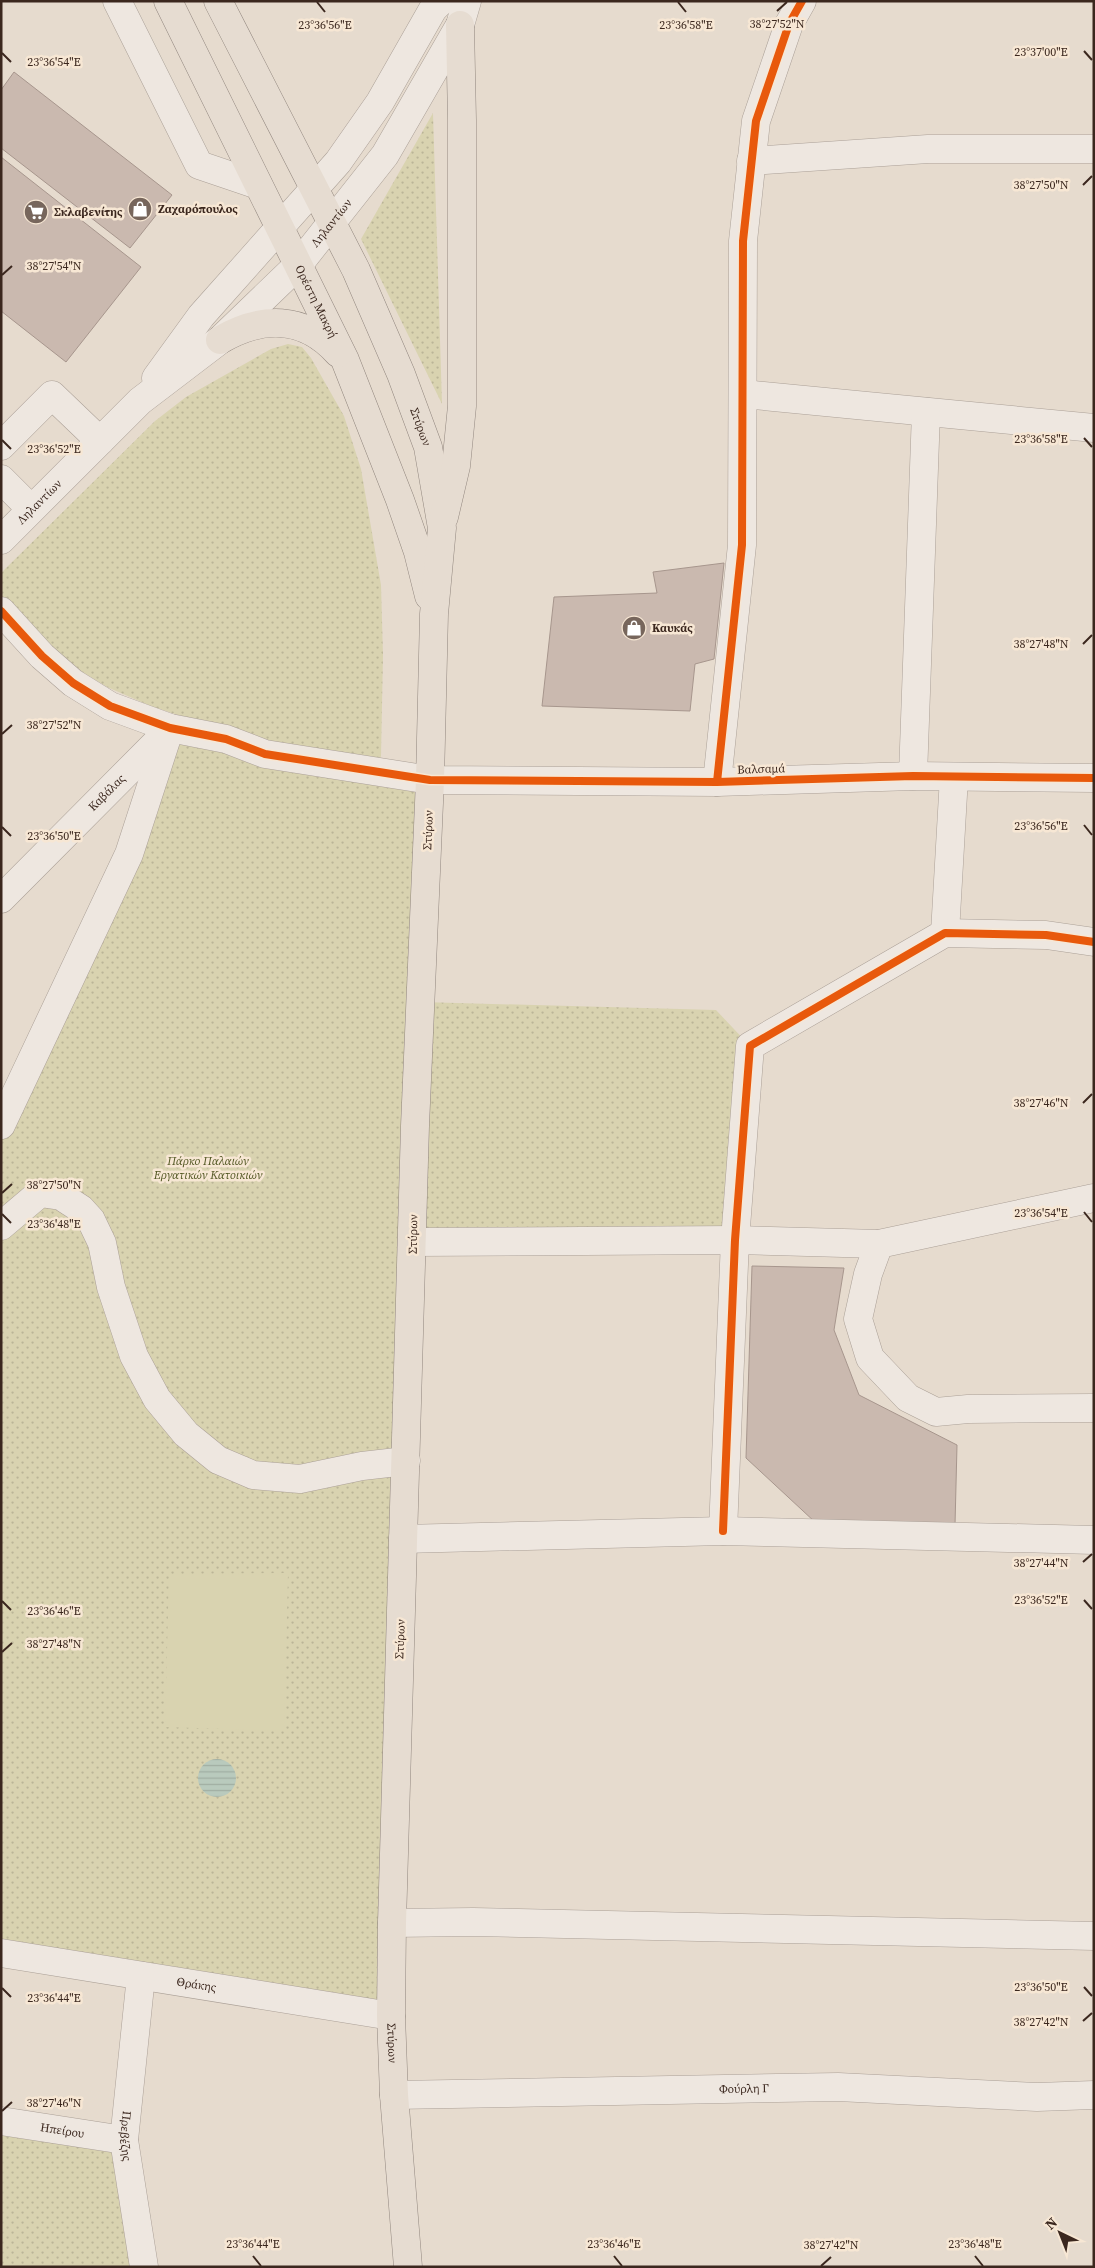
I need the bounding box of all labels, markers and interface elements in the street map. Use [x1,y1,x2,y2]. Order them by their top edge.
text: 38°27'52"N [749,16,805,32]
text: 23°36'56"E [298,17,352,33]
text: 23°36'58"E [659,17,713,33]
text: 23°37'00"E [1014,44,1068,60]
text: 23°36'54"E [27,54,81,70]
text: 38°27'50"N [1013,177,1069,193]
street label: Ληλαντίων [307,195,356,251]
shop icon: Ζαχαρόπουλος [127,196,153,222]
supermarket icon: Σκλαβενίτης [23,199,49,225]
place label: Ζαχαρόπουλος [158,201,238,217]
place label: Σκλαβενίτης [54,204,123,220]
text: 38°27'54"N [26,258,82,274]
street label: Ορέστη Μακρή [291,262,341,341]
street label: Στύρων [406,405,435,448]
text: 23°36'58"E [1014,431,1068,447]
text: 23°36'52"E [27,441,81,457]
street label: Ληλαντίων [13,476,65,528]
shop icon: Καυκάς [621,615,647,641]
place label: Καυκάς [652,620,693,636]
text: 38°27'48"N [1013,636,1069,652]
text: 38°27'52"N [26,717,82,733]
street label: Βαλσαμά [737,760,786,778]
street label: Καβάλας [85,770,129,815]
street label: Στύρων [419,810,437,850]
text: 23°36'56"E [1014,818,1068,834]
text: 23°36'50"E [27,828,81,844]
text: 38°27'46"N [1013,1095,1069,1111]
park label: Πάρκο Παλαιών Εργατικών Κατοικιών [153,1153,263,1183]
text: 38°27'50"N [26,1177,82,1193]
text: 23°36'54"E [1014,1205,1068,1221]
street label: Στύρων [405,1214,421,1254]
text: 23°36'48"E [27,1216,81,1232]
text: 38°27'44"N [1013,1555,1069,1571]
text: 23°36'52"E [1014,1592,1068,1608]
text: 23°36'46"E [27,1603,81,1619]
street label: Στύρων [391,1619,409,1659]
text: 38°27'48"N [26,1636,82,1652]
street label: Θράκης [175,1973,218,1996]
text: 23°36'50"E [1014,1979,1068,1995]
text: 23°36'44"E [27,1990,81,2006]
text: 38°27'42"N [1013,2014,1069,2030]
street label: Στύρων [383,2023,401,2063]
street label: Φούρλη Γ [719,2080,769,2097]
text: 38°27'46"N [26,2095,82,2111]
street label: Πρεβέζης [116,2110,135,2163]
street label: Ηπείρου [39,2119,85,2142]
north arrow [1035,2208,1085,2258]
text: N [1041,2213,1062,2234]
text: 23°36'44"E [226,2236,280,2252]
text: 23°36'46"E [587,2236,641,2252]
text: 23°36'48"E [948,2236,1002,2252]
text: 38°27'42"N [803,2237,859,2253]

